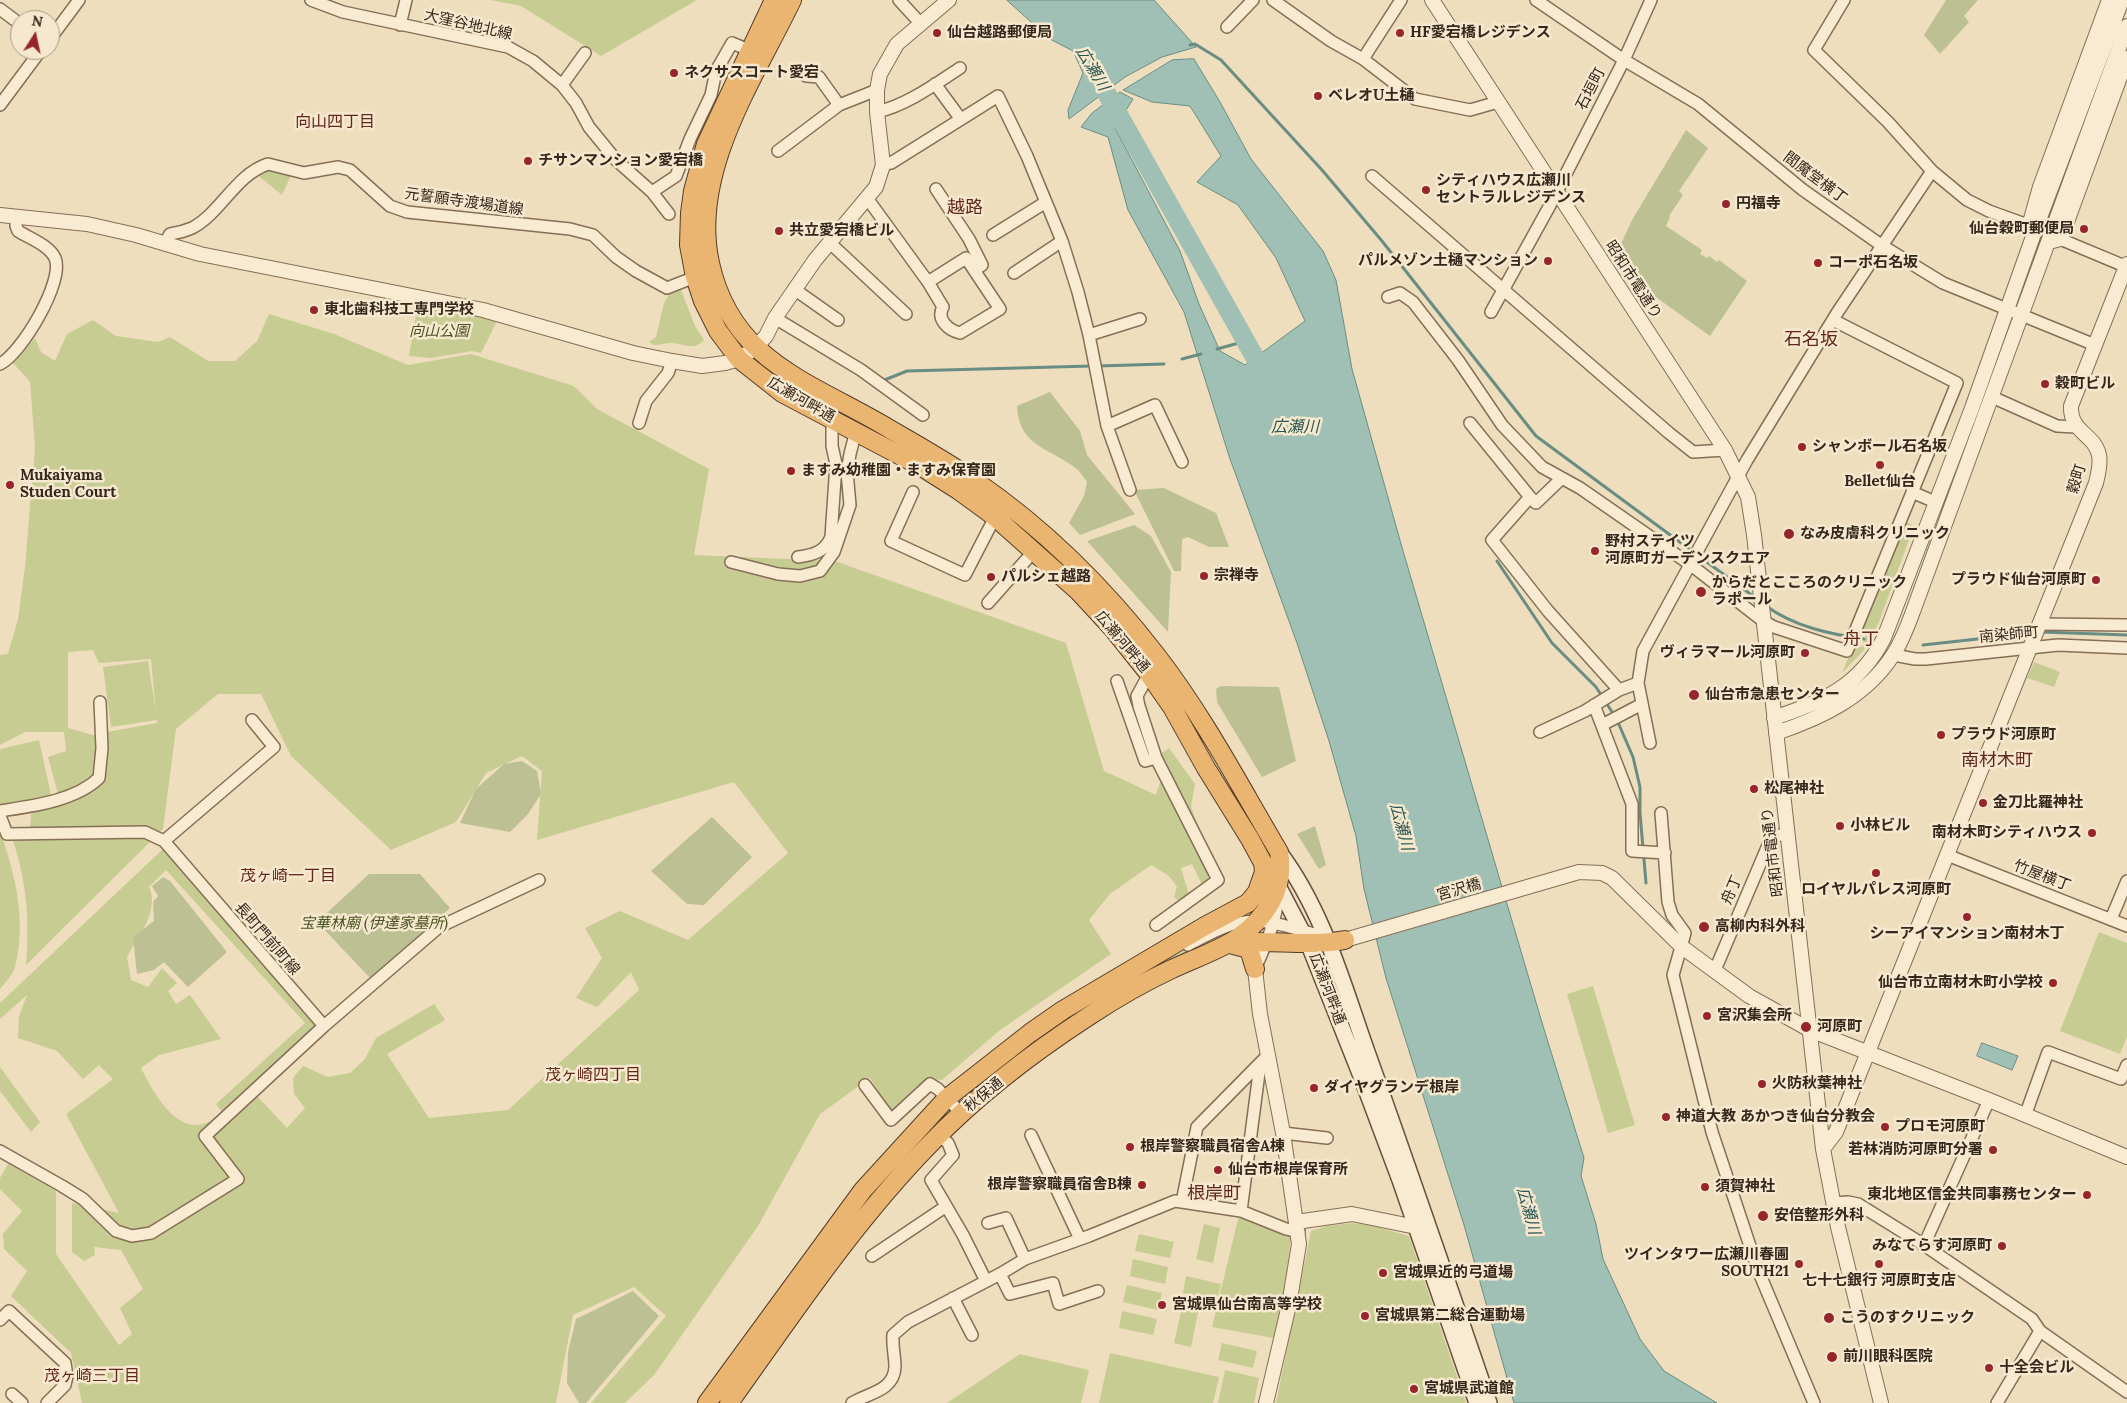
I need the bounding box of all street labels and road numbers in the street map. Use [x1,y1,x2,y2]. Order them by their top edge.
street label: 大窪谷地北線 [422,6,514,44]
street label: 石垣町 [1573,65,1609,113]
street label: 閻魔堂横丁 [1780,148,1850,208]
street label: 元誓願寺渡場道線 [403,185,525,219]
street label: 昭和市電通り [1601,237,1665,323]
street label: 広瀬河畔通 [764,373,838,427]
street label: 穀町 [2064,462,2090,496]
street label: 広瀬河畔通 [1091,607,1153,677]
street label: 南染師町 [1978,623,2040,647]
street label: 昭和市電通り [1759,806,1787,898]
street label: 竹屋横丁 [2011,857,2073,895]
street label: 舟丁 [1718,873,1746,907]
street label: 宮沢橋 [1435,875,1483,905]
street label: 長町門前町線 [231,899,303,979]
street label: 広瀬河畔通 [1305,951,1349,1027]
street label: 秋保通 [961,1074,1007,1116]

